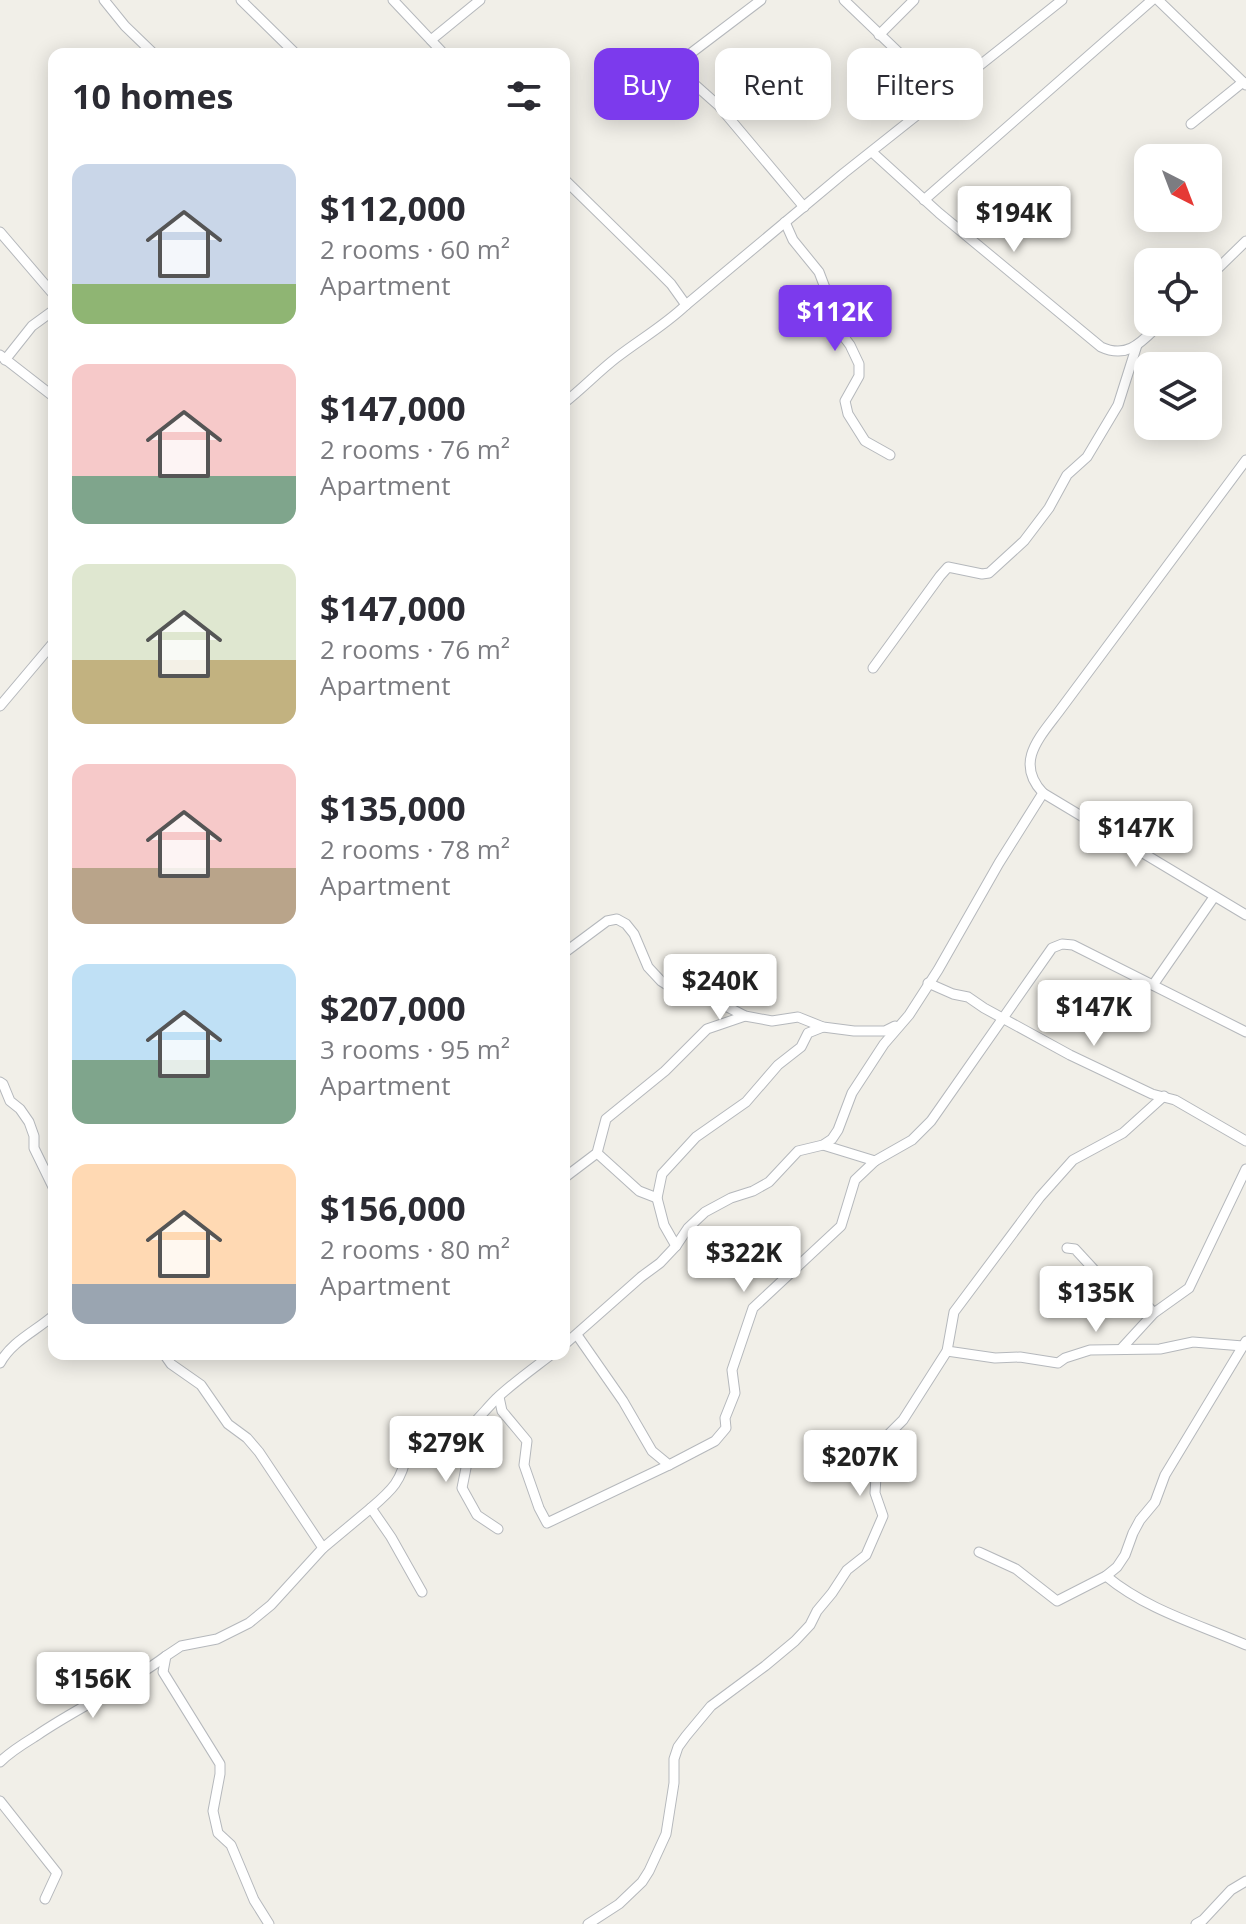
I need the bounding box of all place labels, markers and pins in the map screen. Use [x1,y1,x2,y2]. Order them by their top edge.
pin: $194K [958,186,1070,254]
pin: $112K [779,285,891,353]
pin: $147K [1080,801,1192,869]
pin: $240K [664,954,776,1022]
pin: $147K [1038,980,1150,1048]
pin: $322K [688,1226,800,1294]
pin: $135K [1040,1266,1152,1334]
pin: $279K [390,1416,502,1484]
pin: $207K [804,1430,916,1498]
pin: $156K [37,1652,149,1720]

